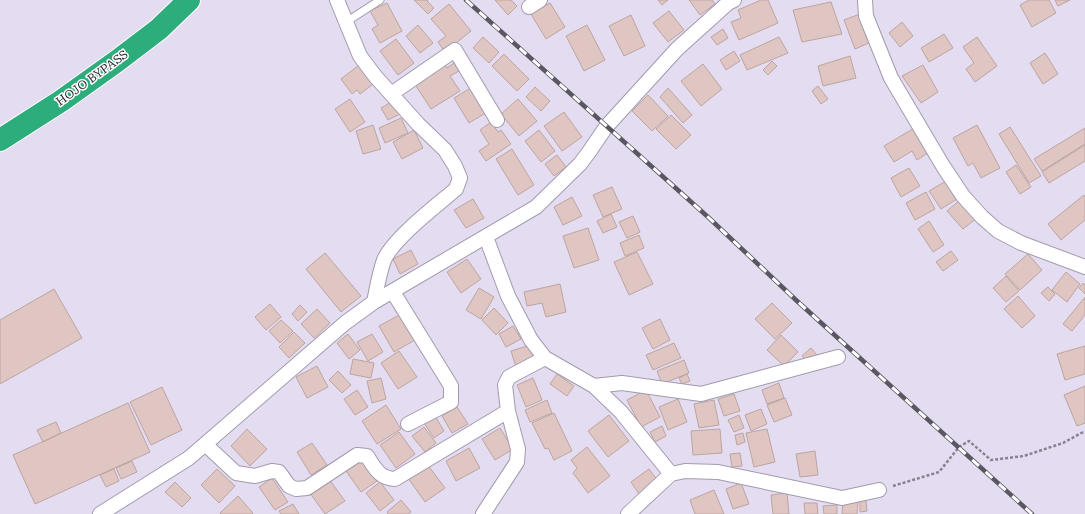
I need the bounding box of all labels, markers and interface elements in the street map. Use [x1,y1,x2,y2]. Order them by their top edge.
street label: HOJO BYPASS [53,47,131,109]

